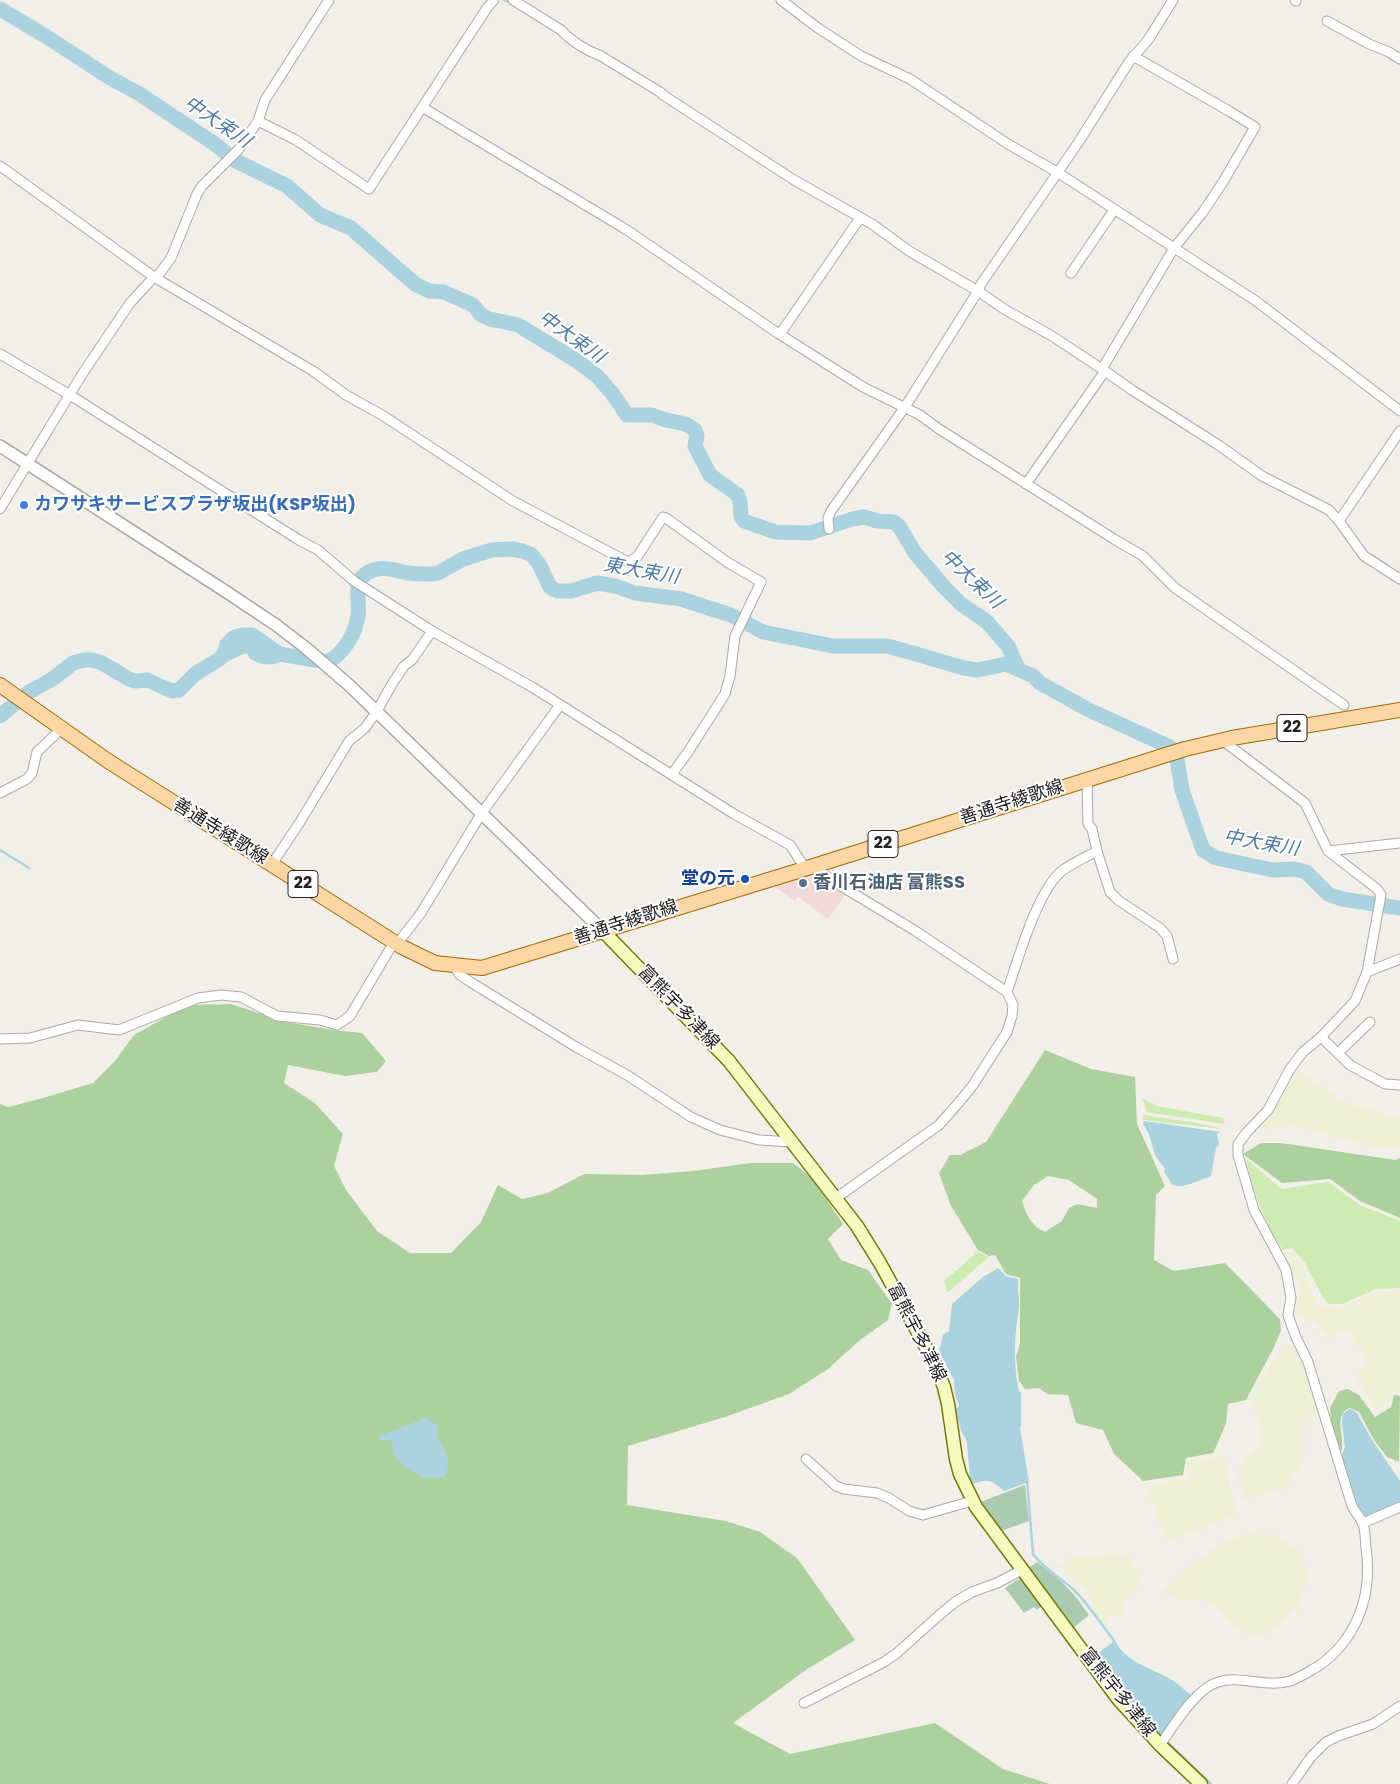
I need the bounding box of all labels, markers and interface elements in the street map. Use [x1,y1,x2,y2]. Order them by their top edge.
water label: 中大束川 [179,92,255,154]
water label: 中大束川 [533,307,609,369]
place label: カワサキサービスプラザ坂出(KSP坂出) [34,494,356,516]
marker: カワサキサービスプラザ坂出(KSP坂出) [18,499,30,511]
water label: 中大束川 [935,546,1007,614]
water label: 東大束川 [602,554,680,590]
road number: 22 [1277,714,1307,741]
street label: 善通寺綾歌線 [957,776,1067,830]
street label: 善通寺綾歌線 [168,794,272,870]
water label: 中大束川 [1222,826,1300,862]
road number: 22 [868,831,898,858]
place label: 堂の元 [681,868,735,890]
road number: 22 [288,871,318,898]
place label: 香川石油店 富熊SS [813,872,965,894]
marker: 堂の元 [739,873,751,885]
marker: 香川石油店 富熊SS [797,877,809,889]
street label: 善通寺綾歌線 [571,896,681,950]
street label: 富熊宇多津線 [633,962,723,1054]
street label: 富熊宇多津線 [882,1280,950,1386]
street label: 富熊宇多津線 [1075,1644,1159,1742]

